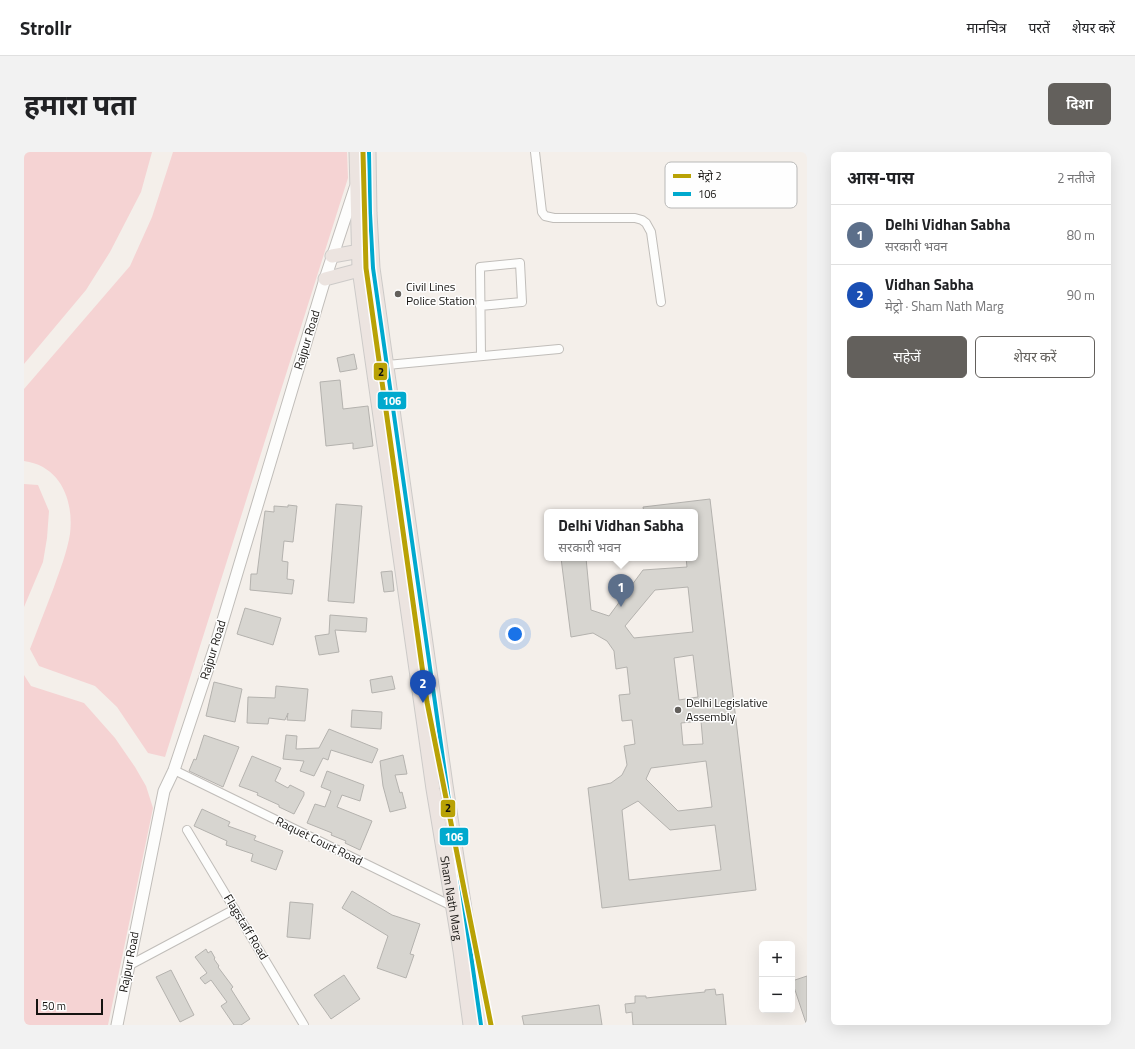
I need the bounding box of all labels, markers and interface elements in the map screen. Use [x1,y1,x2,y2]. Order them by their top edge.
text: Strollr [20,13,72,42]
text: मानचित्र [966,17,1006,38]
text: परतें [1028,17,1050,38]
text: शेयर करें [1072,17,1115,38]
text: हमारा पता [24,83,136,126]
button: दिशा [1048,83,1111,125]
legend [665,162,797,208]
text: आस-पास [847,165,914,191]
text: मेट्रो 2 [698,168,722,184]
text: 2 नतीजे [1057,168,1095,188]
text: 106 [698,186,716,202]
text: Delhi Vidhan Sabha [885,213,1010,236]
text: 1 [856,225,864,245]
text: 80 m [1067,225,1095,245]
text: सरकारी भवन [885,236,948,256]
text: Vidhan Sabha [885,273,974,296]
place label: Civil Lines Police Station [406,277,475,310]
text: 2 [856,285,864,305]
text: 90 m [1067,285,1095,305]
marker: Civil Lines Police Station [393,289,403,299]
text: मेट्रो · Sham Nath Marg [885,296,1004,316]
street label: Rajpur Road [288,308,325,372]
button: सहेजें [847,336,967,378]
button: शेयर करें [975,336,1095,378]
line badge: 2 [373,362,388,381]
text: 2 [378,364,384,380]
line badge: 106 [377,391,407,410]
text: 106 [383,393,401,409]
popup [544,509,698,561]
text: Delhi Vidhan Sabha [558,514,684,537]
text: सरकारी भवन [558,537,621,557]
pin: 1 [608,574,634,607]
street label: Rajpur Road [194,618,231,682]
your location [505,624,525,644]
pin: 2 [410,670,436,703]
place label: Delhi Legislative Assembly [686,693,768,726]
marker: Delhi Legislative Assembly [673,705,683,715]
line badge: 2 [440,799,456,818]
text: 2 [445,800,451,816]
street label: Raquet Court Road [272,811,366,870]
line badge: 106 [439,827,469,846]
text: 106 [445,829,463,845]
street label: Sham Nath Marg [435,854,468,942]
street label: Flagstaff Road [219,890,274,963]
street label: Rajpur Road [113,930,144,994]
map controls [759,941,795,1013]
button: + [759,941,795,977]
button: − [759,977,795,1013]
scale bar [36,997,103,1016]
text: 50 m [42,998,66,1014]

